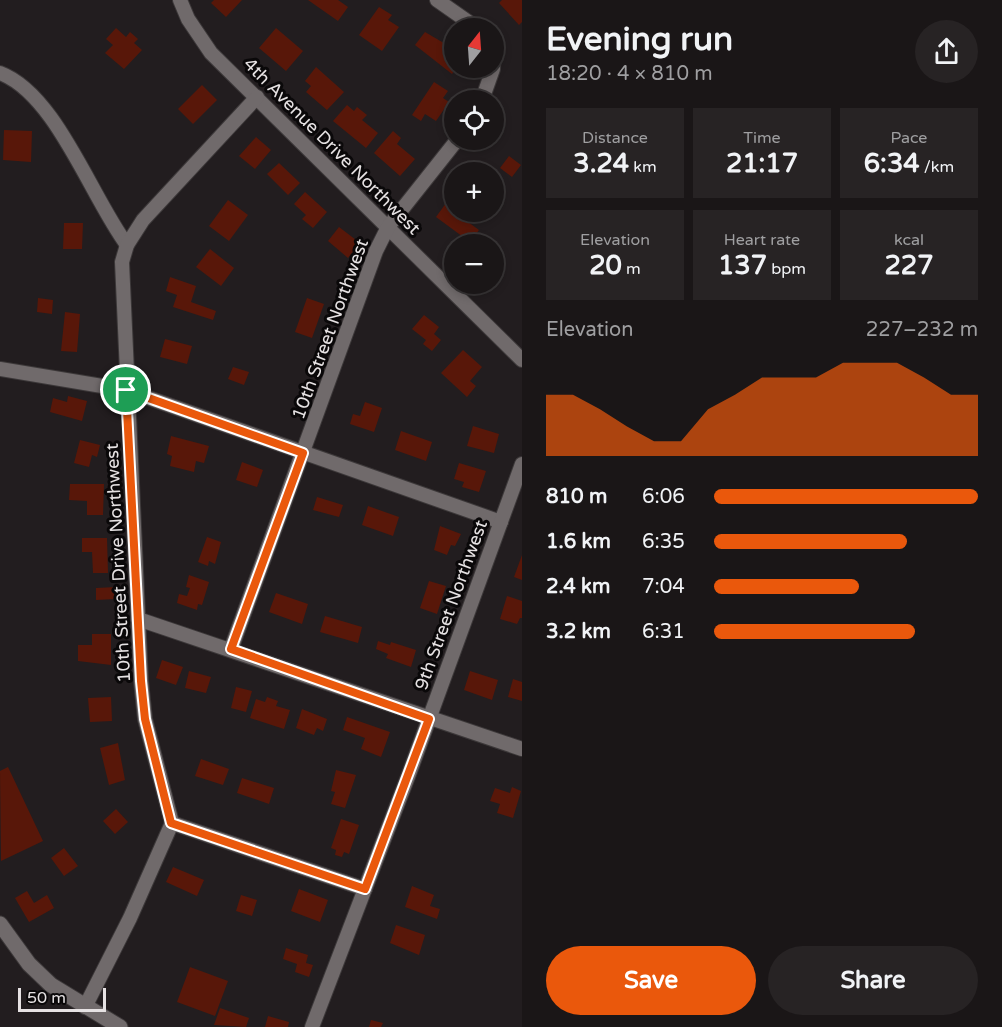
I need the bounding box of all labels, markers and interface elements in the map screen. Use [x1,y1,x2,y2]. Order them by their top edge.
north arrow [444,18,504,78]
map controls [444,18,504,294]
text: Evening run [546,20,733,59]
button: share [915,20,978,83]
street label: 4th Avenue Drive Northwest [239,53,425,239]
text: 18:20 · 4 × 810 m [546,62,713,86]
button: locate [444,90,504,150]
text: Distance [582,128,648,148]
text: Time [743,128,781,148]
text: Pace [891,128,927,148]
text: 3.24 [573,148,629,179]
text: 21:17 [726,148,798,179]
text: 6:34 [864,148,920,179]
text: km [629,157,657,177]
text: /km [920,157,954,177]
button: + [444,162,504,222]
text: Elevation [580,230,650,250]
text: Heart rate [724,230,800,250]
text: kcal [894,230,924,250]
button: − [444,234,504,294]
street label: 10th Street Northwest [287,236,373,422]
text: 20 [589,250,622,281]
text: 137 [718,250,767,281]
text: 227 [885,250,933,281]
text: m [622,259,641,279]
text: bpm [767,259,806,279]
text: Elevation [546,318,633,342]
text: 227–232 m [866,318,978,342]
pin [100,364,151,415]
icon: arrive [109,373,142,406]
street label: 10th Street Drive Northwest [101,443,135,683]
text: 810 m [546,485,607,509]
text: 6:06 [642,485,685,509]
street label: 9th Street Northwest [410,517,492,693]
text: 1.6 km [546,530,611,554]
text: 6:35 [642,530,685,554]
text: 2.4 km [546,575,610,599]
text: 7:04 [642,575,685,599]
text: 3.2 km [546,620,611,644]
text: 6:31 [642,620,685,644]
button: Save [546,946,756,1015]
button: Share [768,946,978,1015]
scale bar [18,985,106,1012]
text: 50 m [27,988,66,1008]

